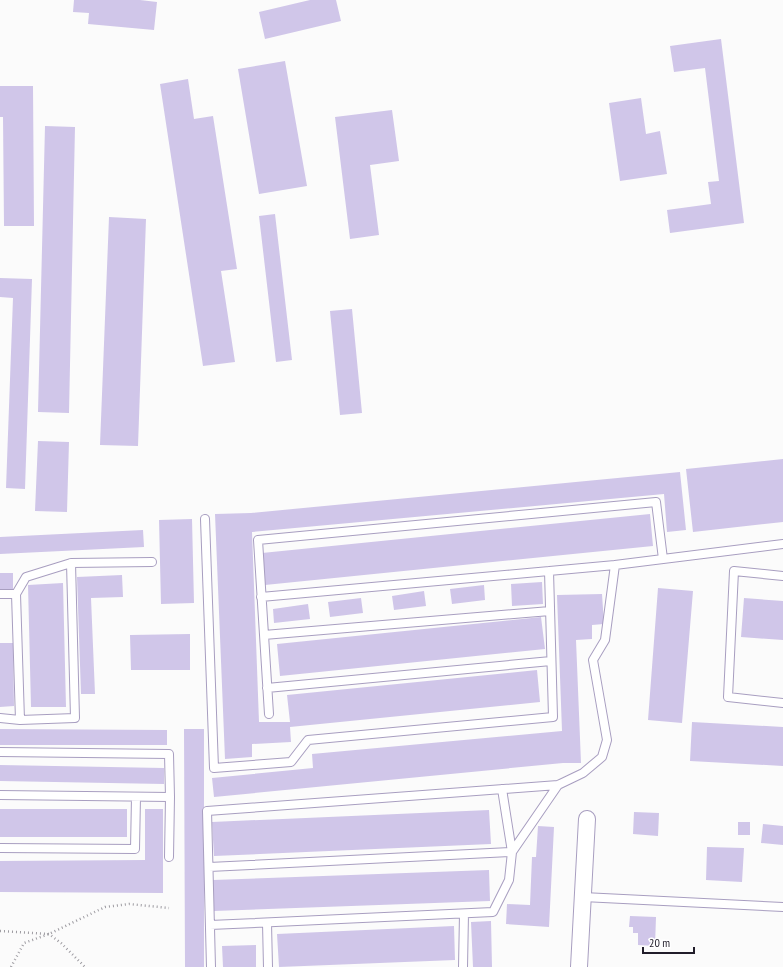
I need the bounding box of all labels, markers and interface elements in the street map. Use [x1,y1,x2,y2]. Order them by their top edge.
scale bar [643,929,694,955]
text: 20 m [649,935,670,950]

